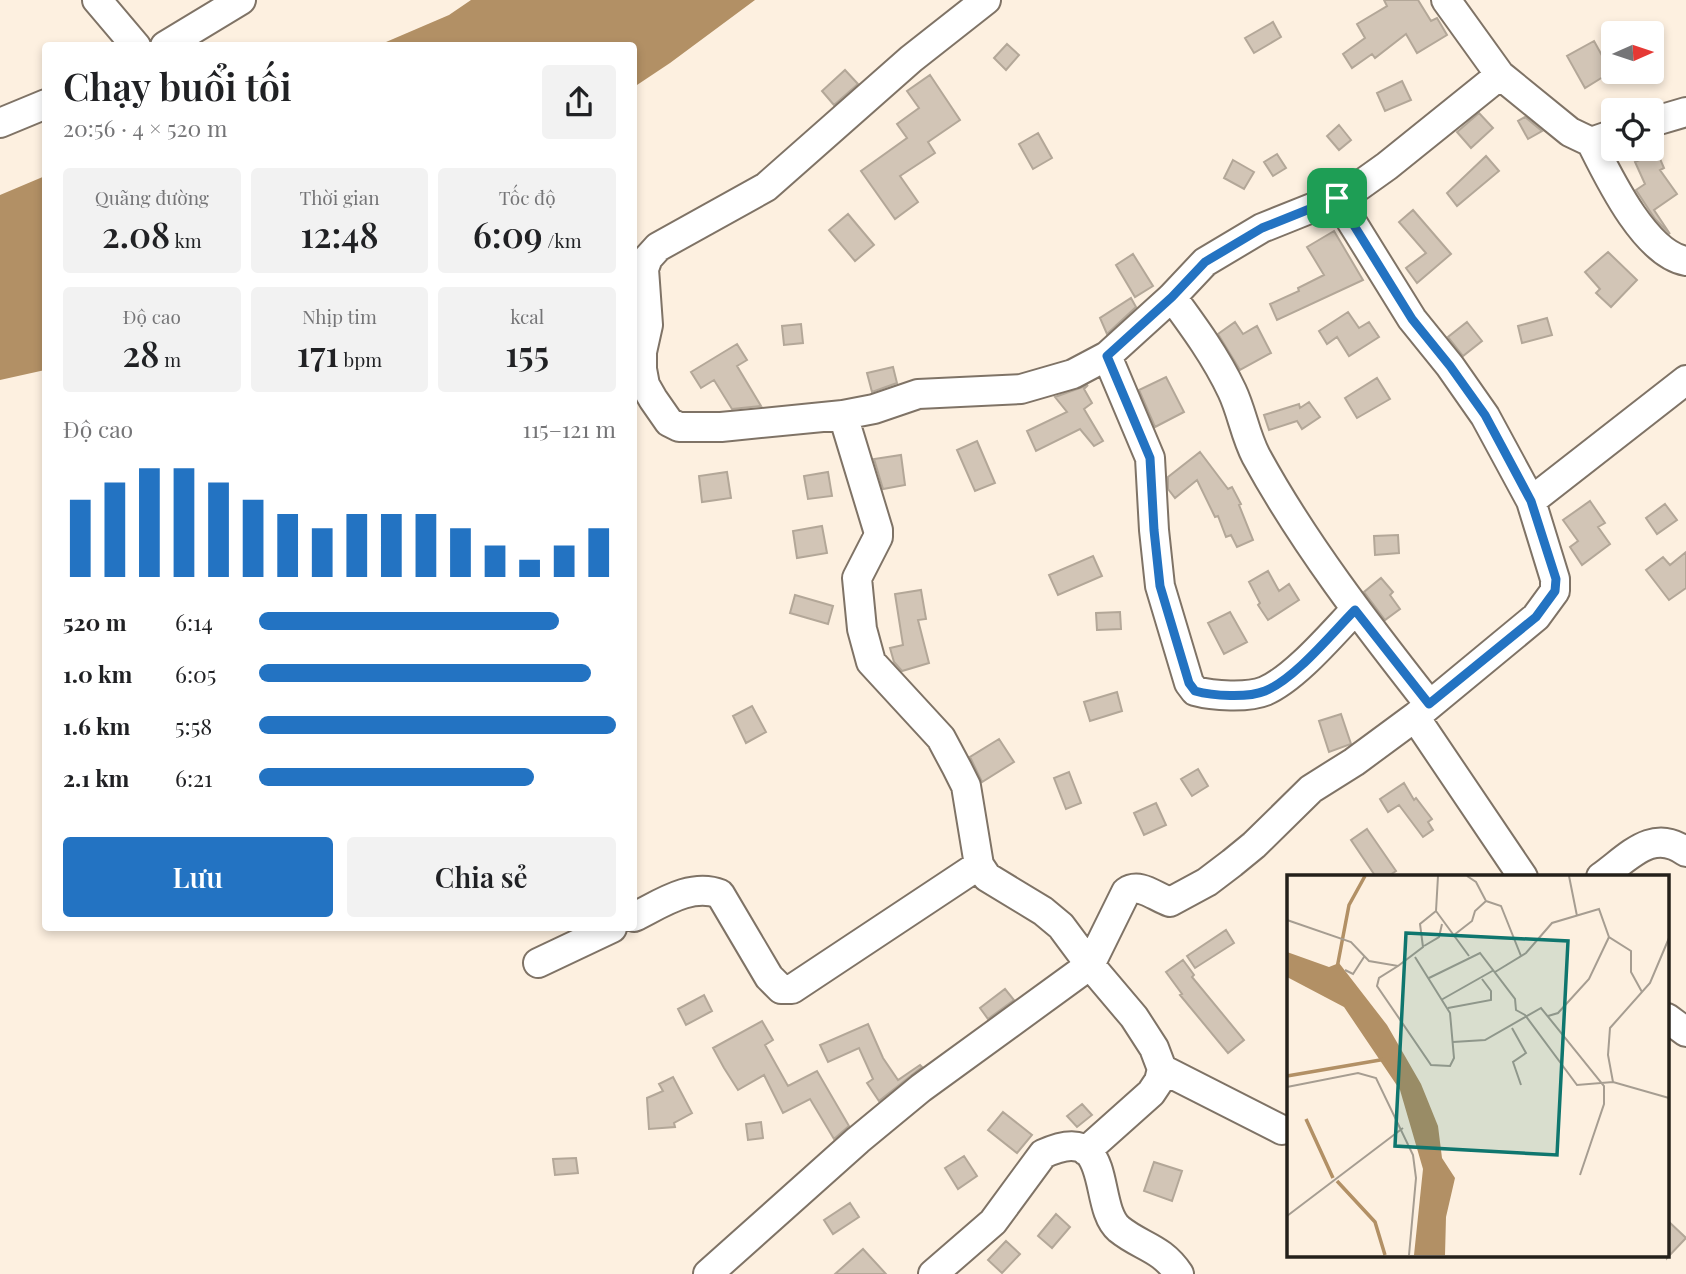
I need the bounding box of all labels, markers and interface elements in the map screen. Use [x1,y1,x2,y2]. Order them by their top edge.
north arrow [1601,21,1664,84]
map controls [1601,21,1664,161]
text: Chạy buổi tối [63,60,292,111]
button: share [542,65,616,139]
button: locate [1601,98,1664,161]
text: 20:56 · 4 × 520 m [63,112,227,143]
pin [1307,168,1367,228]
icon: arrive [1318,179,1356,217]
text: Quãng đường [95,184,209,210]
text: Thời gian [300,184,379,210]
text: Tốc độ [499,184,556,210]
text: 2.08 [102,210,170,257]
text: 12:48 [300,210,379,257]
text: 6:09 [473,210,543,257]
text: km [170,227,202,253]
text: /km [543,227,582,253]
text: Độ cao [123,303,181,329]
text: Nhịp tim [302,303,377,329]
text: kcal [510,303,544,329]
text: 28 [123,329,160,376]
text: 171 [297,329,339,376]
text: 155 [505,329,549,376]
text: m [160,346,181,372]
text: bpm [339,346,382,372]
text: Độ cao [63,413,133,444]
text: 115–121 m [522,413,616,444]
text: 520 m [63,606,127,637]
text: 6:14 [175,606,213,637]
text: 1.0 km [63,658,132,689]
text: 6:05 [175,658,216,689]
text: 1.6 km [63,710,130,741]
text: 5:58 [175,710,212,741]
text: 2.1 km [63,762,129,793]
text: 6:21 [175,762,213,793]
button: Lưu [63,837,333,917]
button: Chia sẻ [347,837,616,917]
inset map [1287,875,1668,1256]

